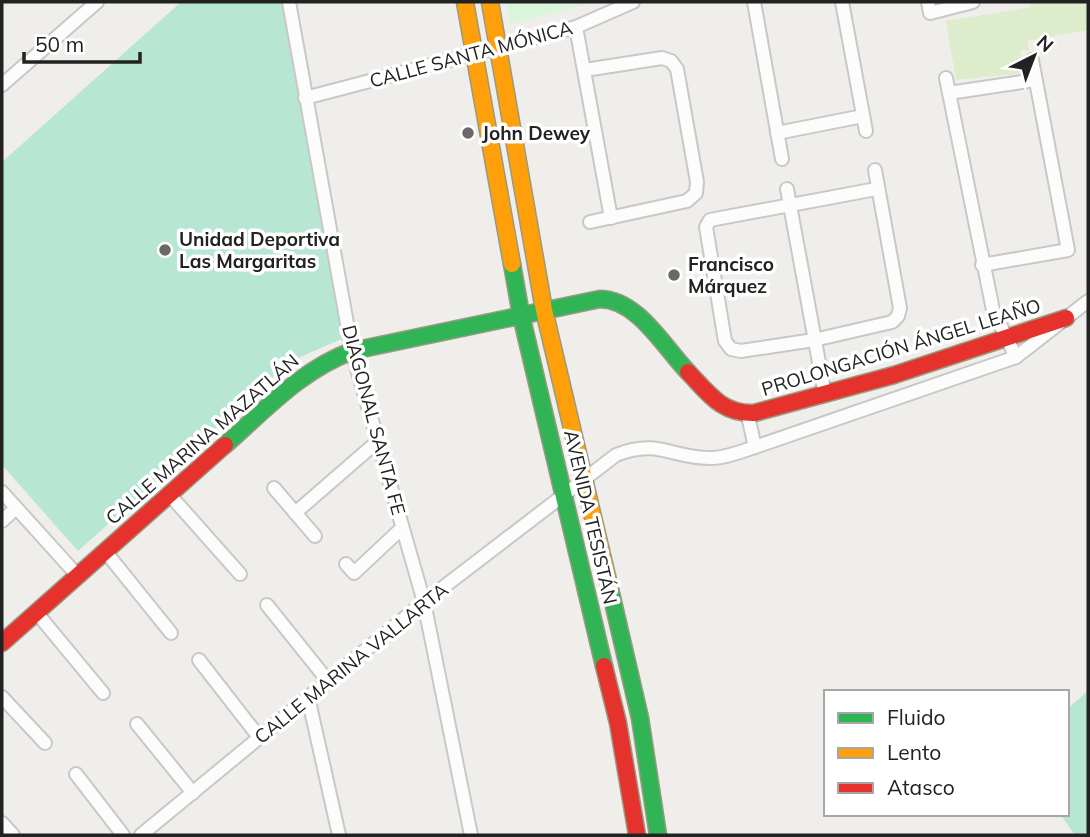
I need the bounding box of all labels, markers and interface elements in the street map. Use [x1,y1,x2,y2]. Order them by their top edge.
street label: CALLE SANTA MÓNICA [367,15,575,93]
scale bar [24,21,140,65]
north arrow [999,21,1069,91]
text: N [1032,30,1059,57]
text: 50 m [35,31,84,57]
place label: John Dewey [482,121,591,145]
marker: John Dewey [460,125,476,141]
place label: Unidad Deportiva Las Margaritas [179,227,340,273]
marker: Unidad Deportiva Las Margaritas [157,242,173,258]
place label: Francisco Márquez [688,252,774,298]
marker: Francisco Márquez [666,267,682,283]
street label: PROLONGACIÓN ÁNGEL LEAÑO [759,293,1043,401]
street label: DIAGONAL SANTA FE [337,322,411,518]
street label: CALLE MARINA MAZATLÁN [100,349,304,529]
street label: AVENIDA TESISTÁN [559,427,623,607]
street label: CALLE MARINA VALLARTA [249,577,453,749]
legend [824,690,1069,816]
text: Fluido [887,704,946,730]
text: Lento [887,739,941,765]
text: Atasco [887,774,955,800]

